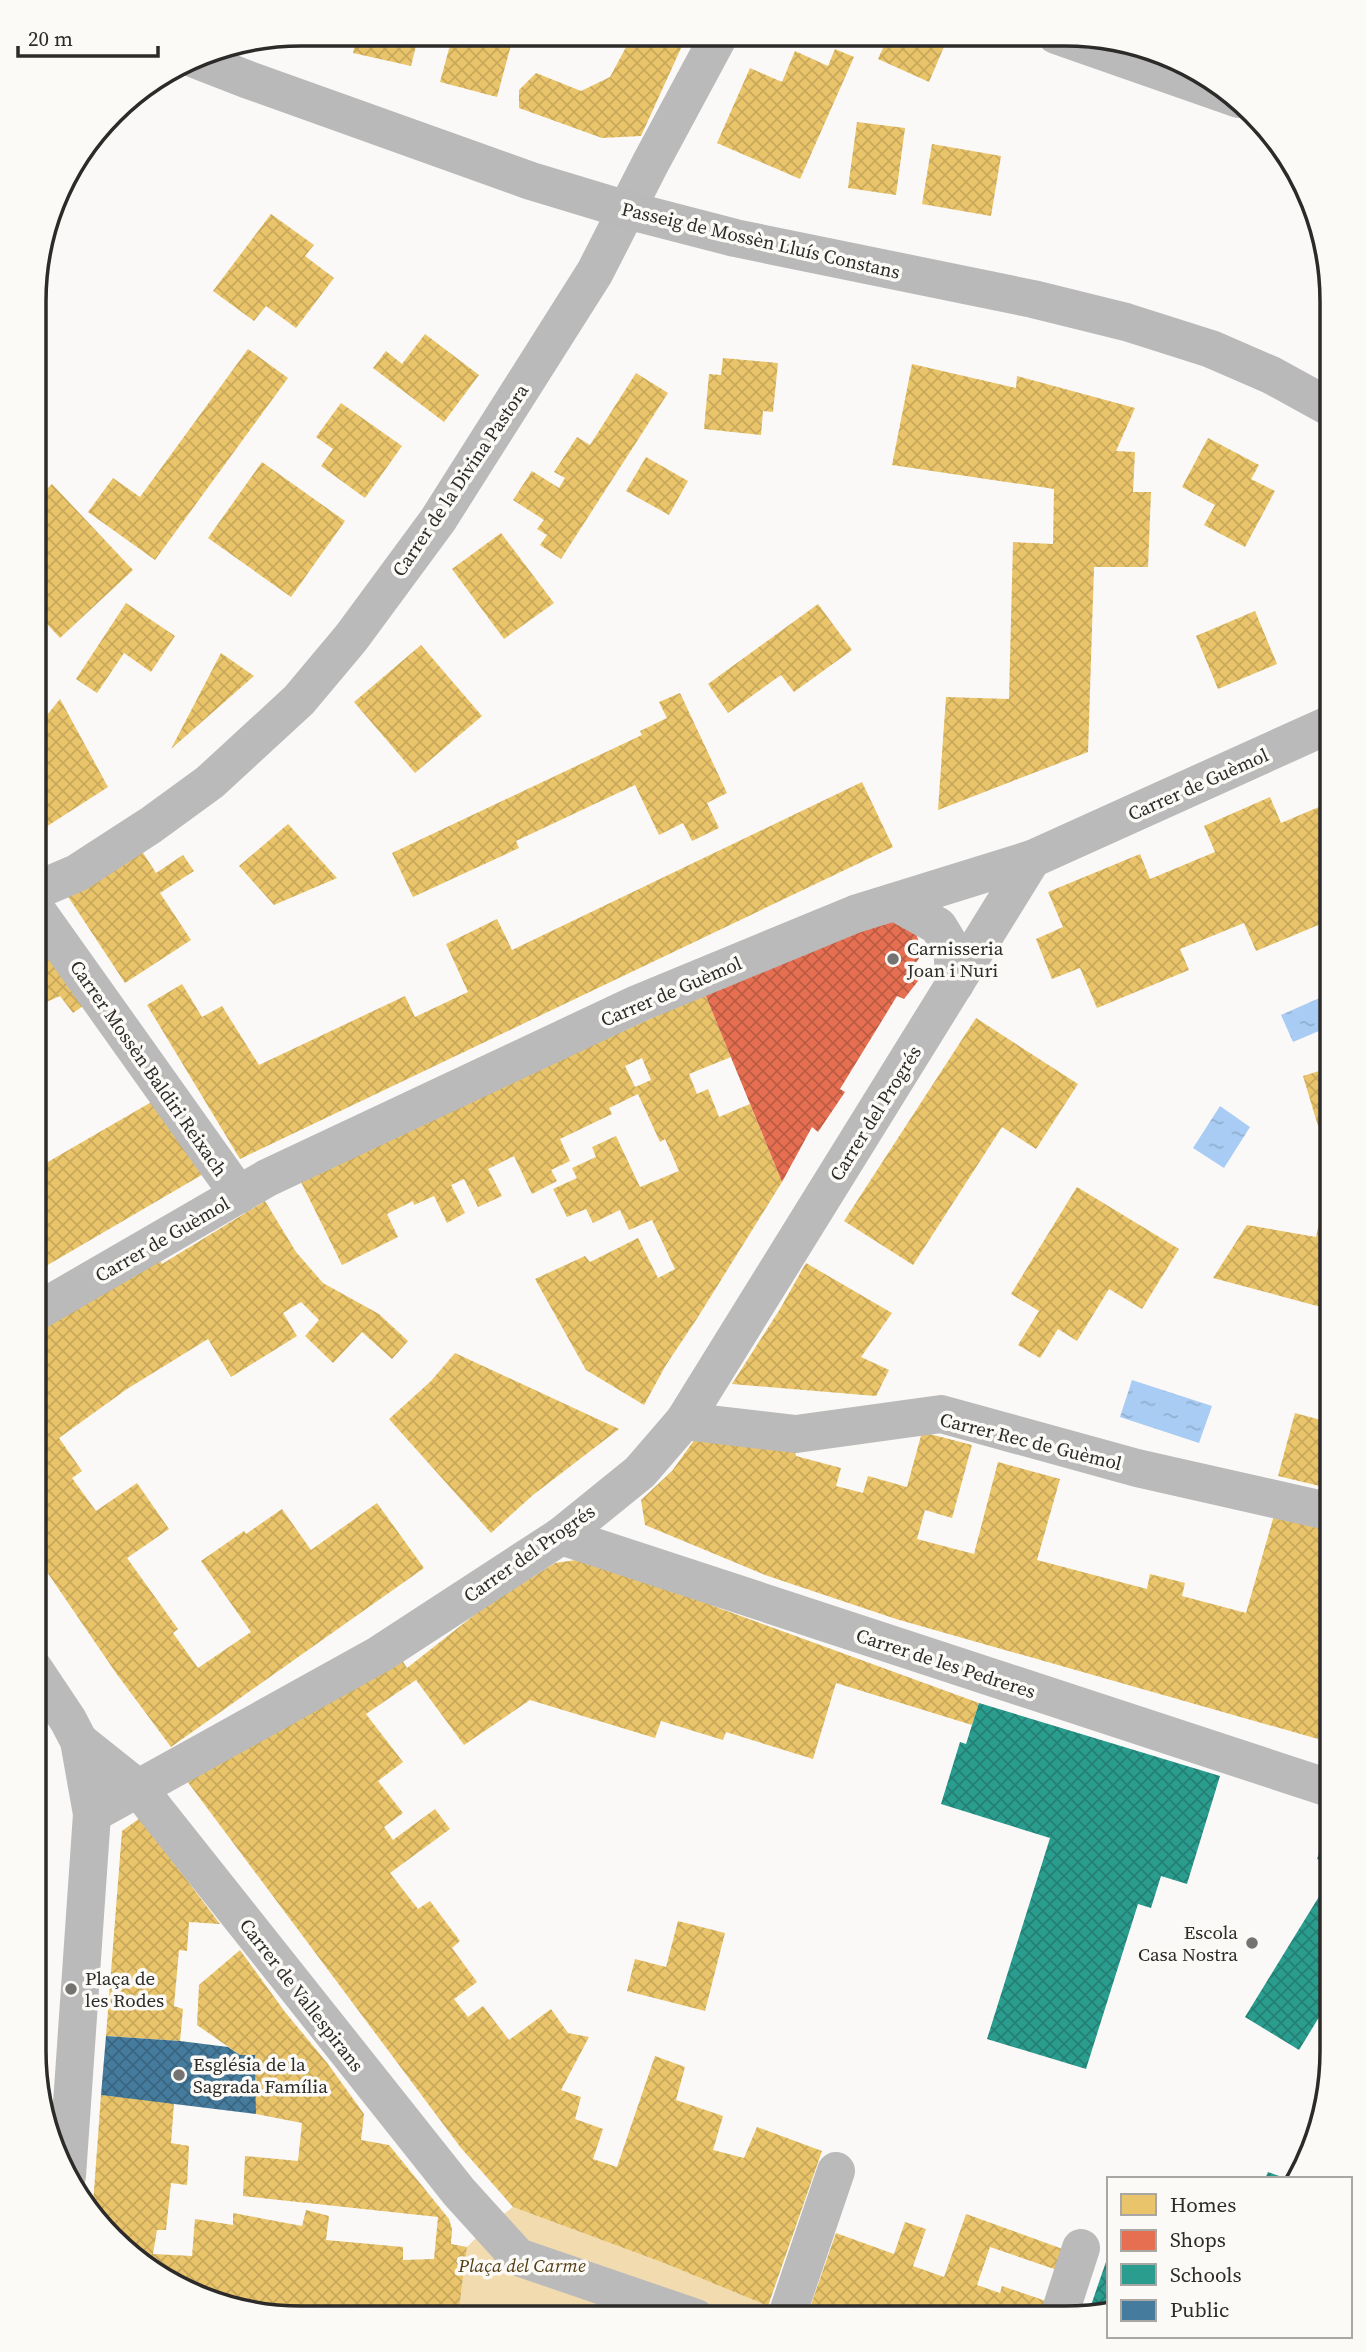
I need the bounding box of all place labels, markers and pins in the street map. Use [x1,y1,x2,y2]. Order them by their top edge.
place label: Carnisseria Joan i Nuri [906,935,1004,983]
marker: Carnisseria Joan i Nuri [885,951,901,967]
place label: Escola Casa Nostra [1138,1919,1238,1967]
marker: Escola Casa Nostra [1244,1935,1260,1951]
place label: Plaça de les Rodes [85,1965,164,2013]
marker: Plaça de les Rodes [63,1981,79,1997]
place label: Església de la Sagrada Família [193,2051,328,2099]
marker: Església de la Sagrada Família [171,2067,187,2083]

